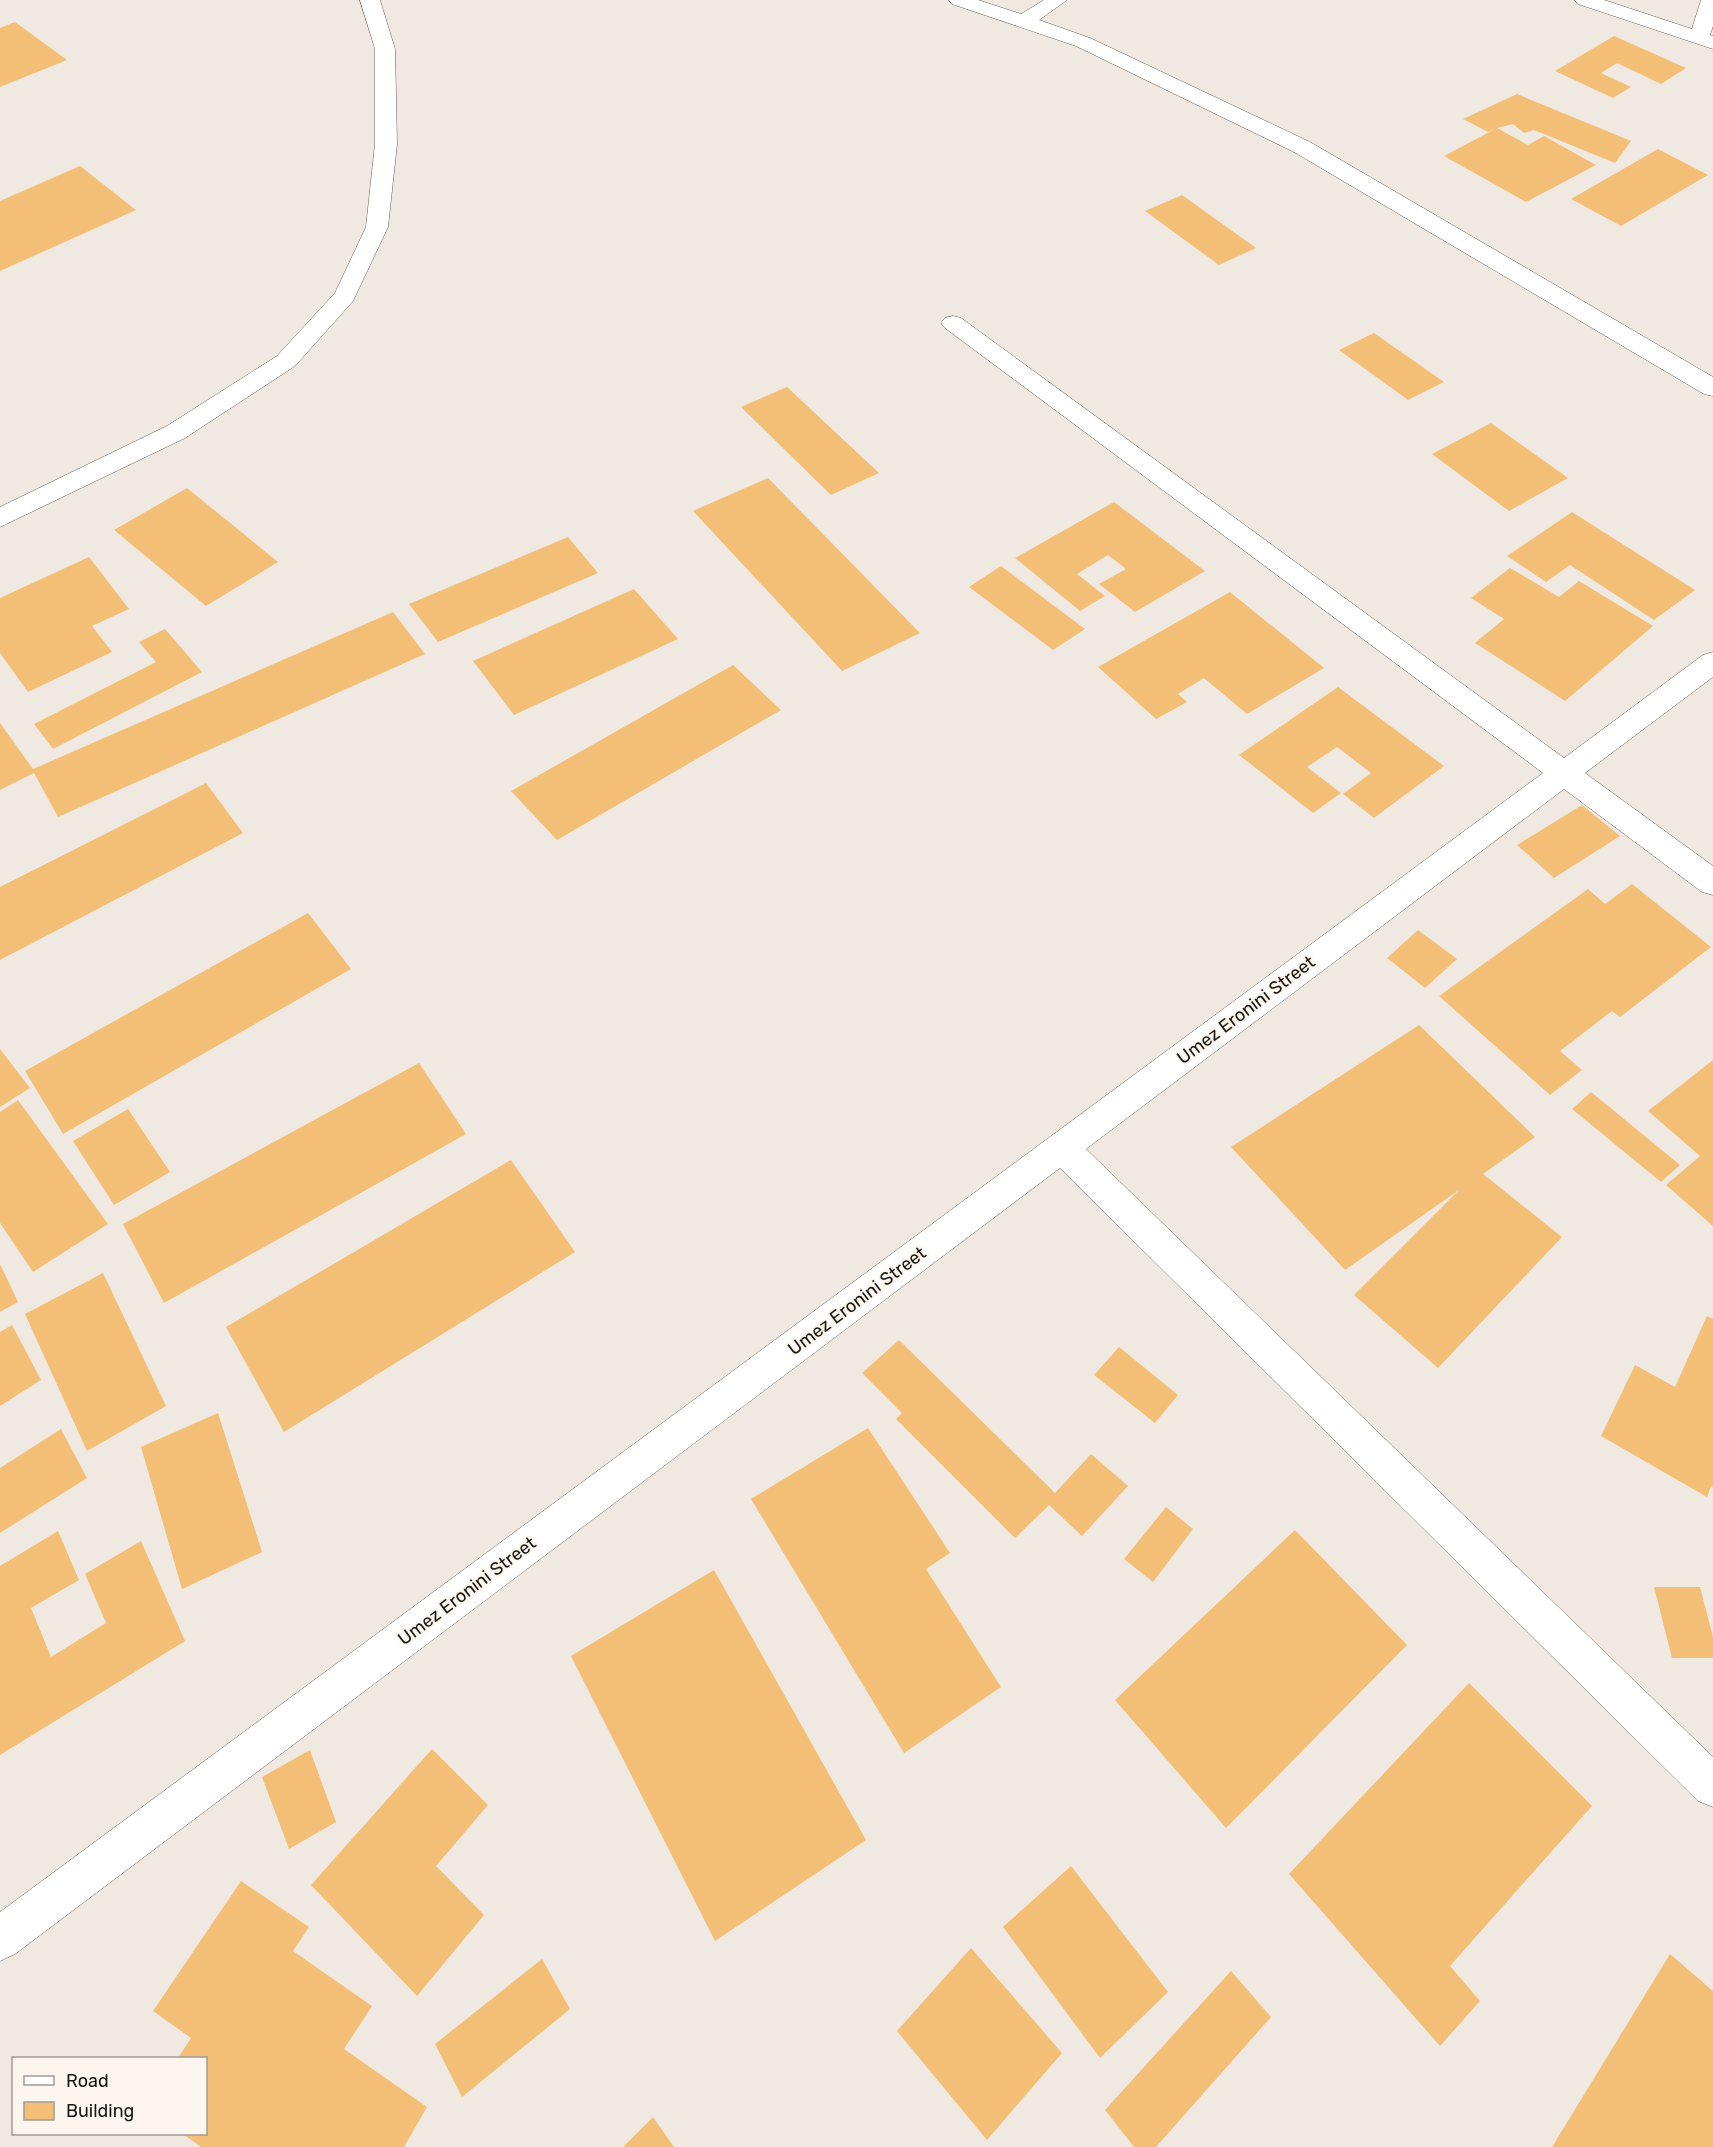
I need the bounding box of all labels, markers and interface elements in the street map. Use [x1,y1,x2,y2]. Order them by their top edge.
street label: Umez Eronini Street [1173,951,1319,1069]
street label: Umez Eronini Street [784,1242,930,1360]
street label: Umez Eronini Street [394,1532,540,1650]
legend [12,2057,207,2135]
text: Road [66,2070,109,2092]
text: Building [66,2100,134,2122]

